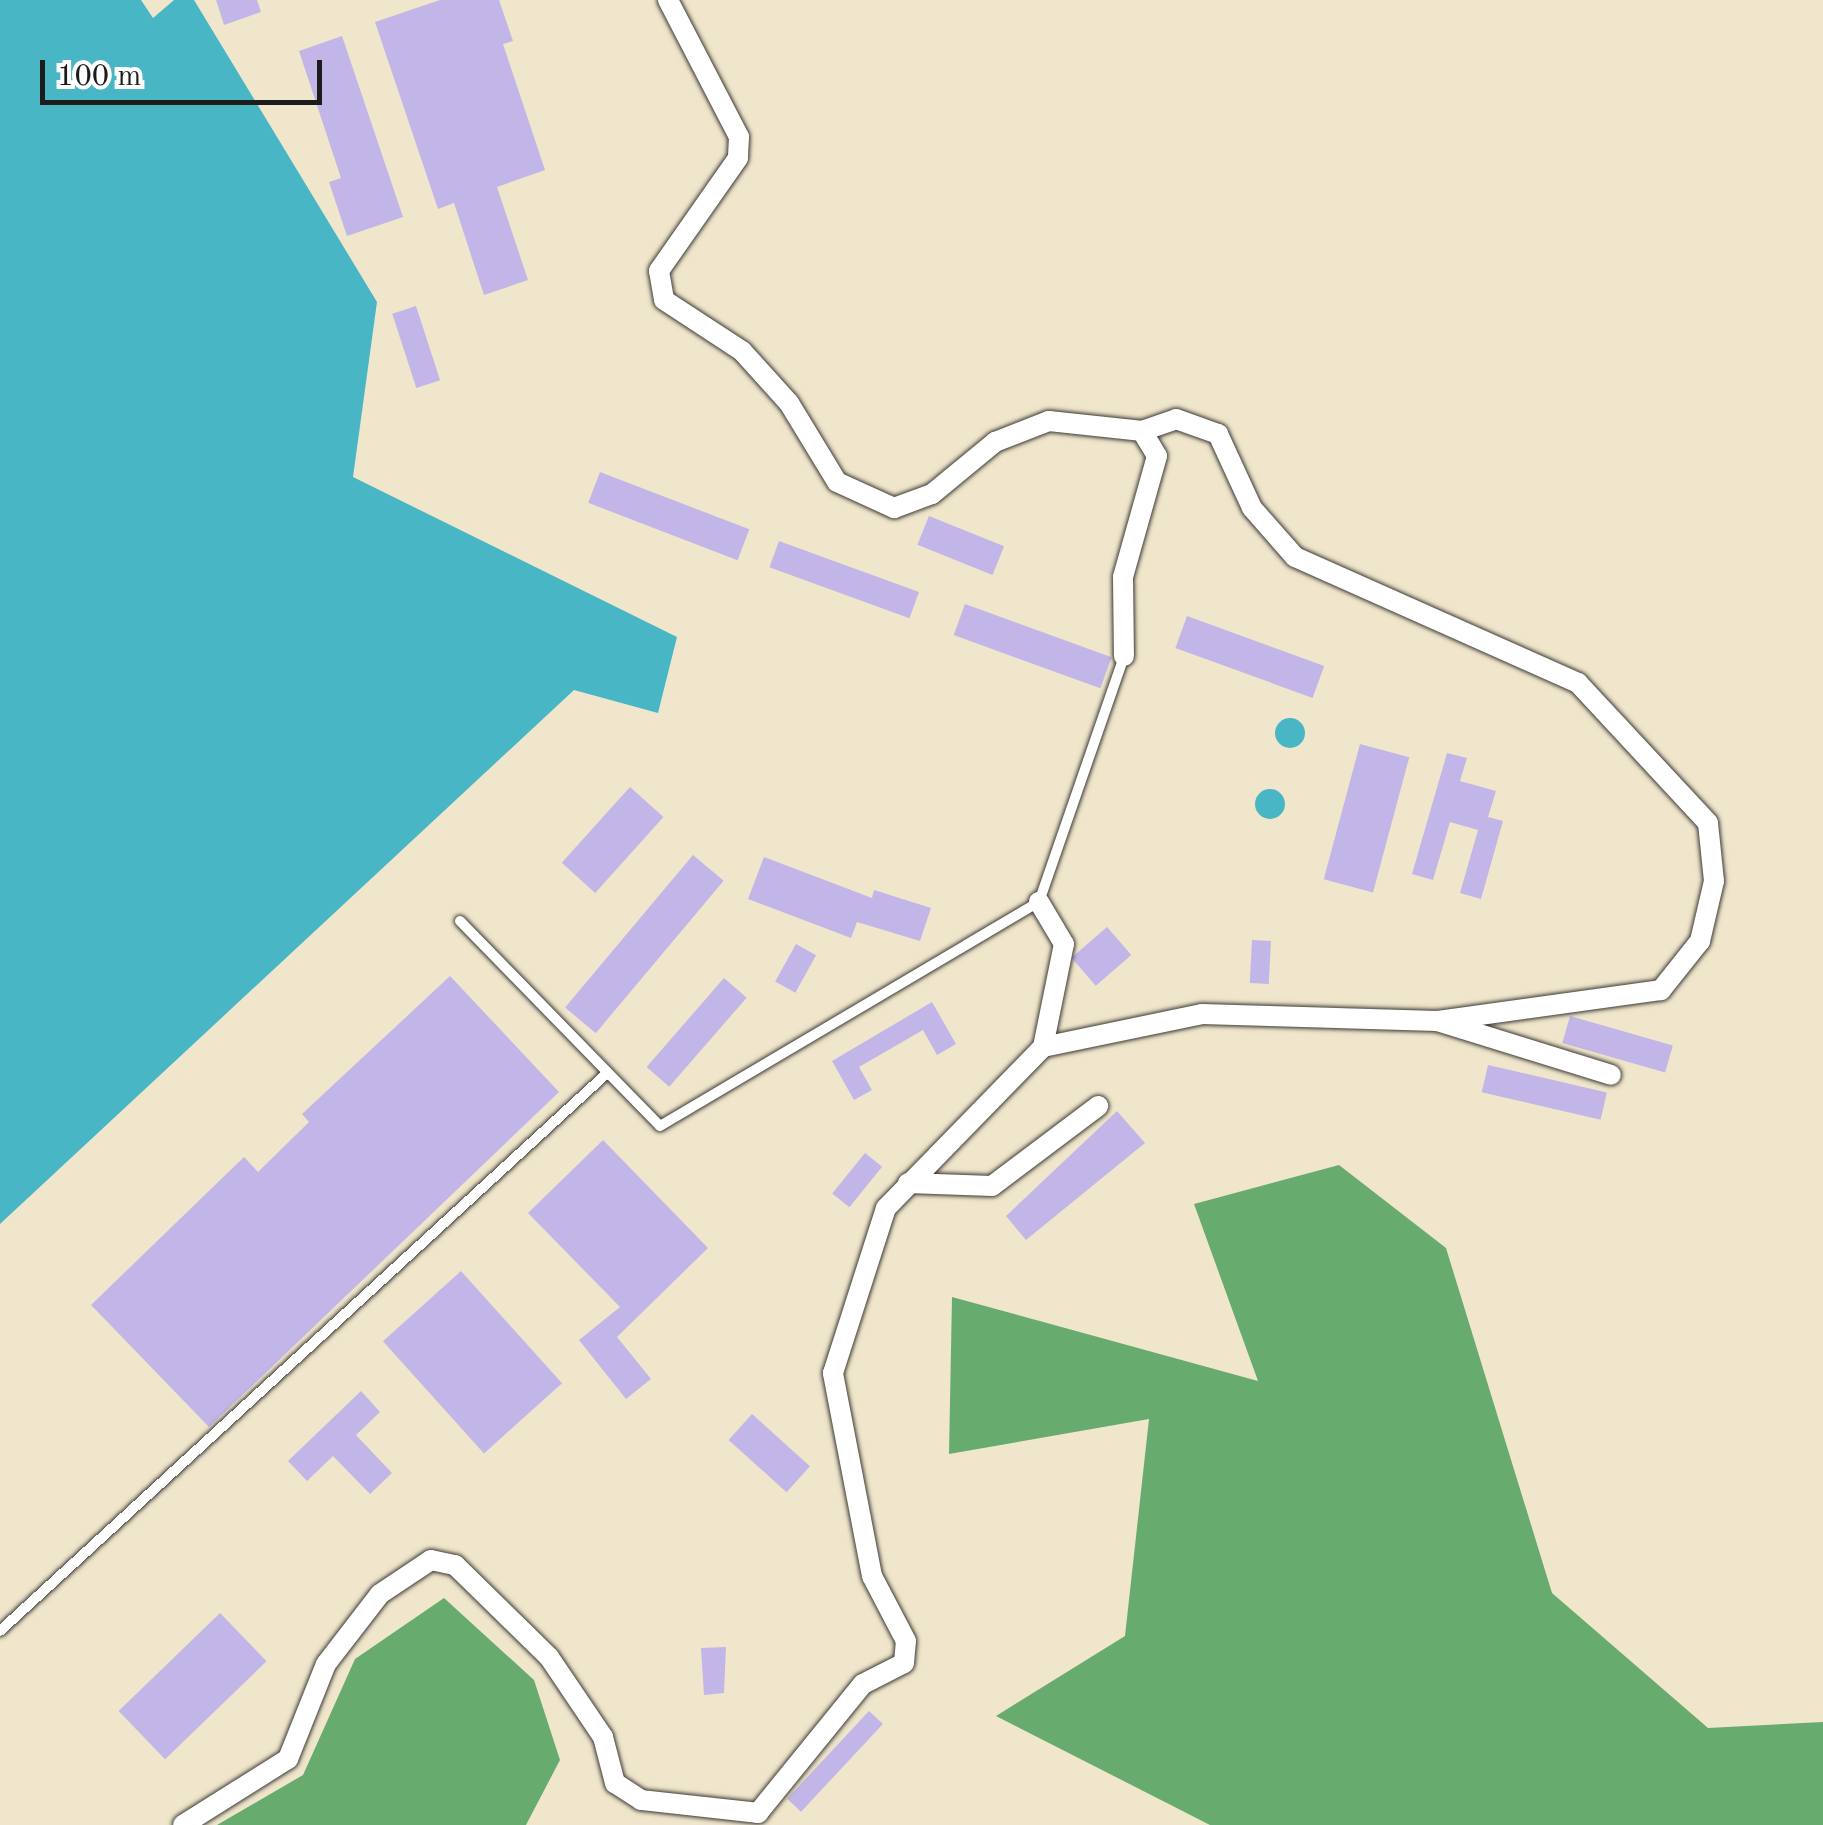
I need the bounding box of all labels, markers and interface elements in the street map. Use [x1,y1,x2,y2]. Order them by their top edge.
scale bar [45,40,328,102]
text: 100 m [57,62,141,92]

